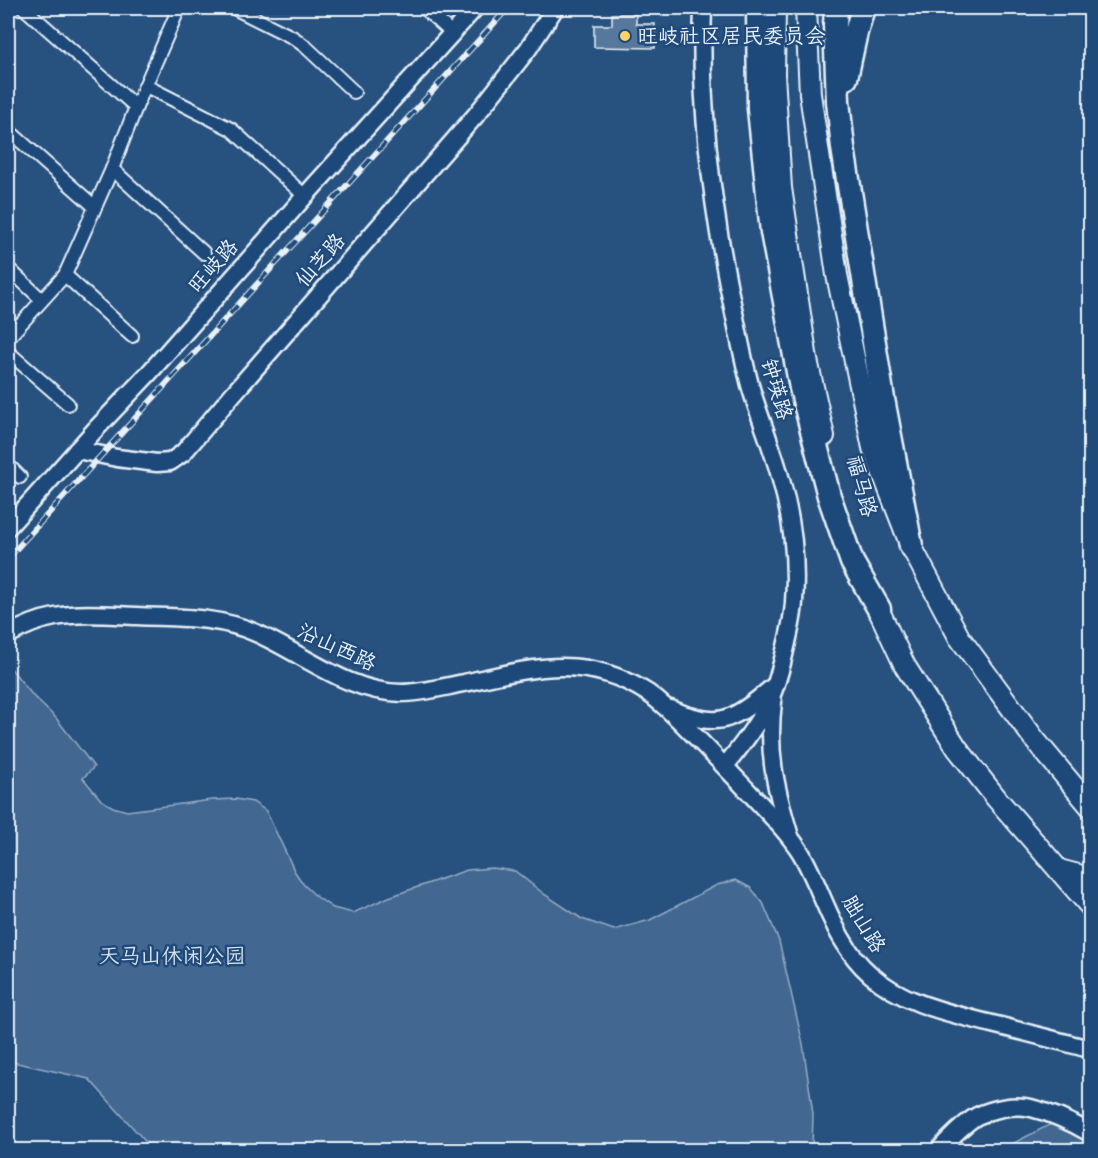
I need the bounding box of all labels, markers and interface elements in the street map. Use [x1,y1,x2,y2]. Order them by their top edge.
place label: 旺岐社区居民委员会 [637,23,826,50]
marker: 旺岐社区居民委员会 [618,29,632,43]
street label: 仙芝路 [290,228,351,293]
street label: 旺岐路 [183,234,244,299]
street label: 钟瑛路 [755,355,798,423]
street label: 福马路 [840,452,883,520]
street label: 沿山西路 [293,617,381,677]
street label: 胐山路 [836,890,891,958]
park label: 天马山休闲公园 [99,943,246,970]

